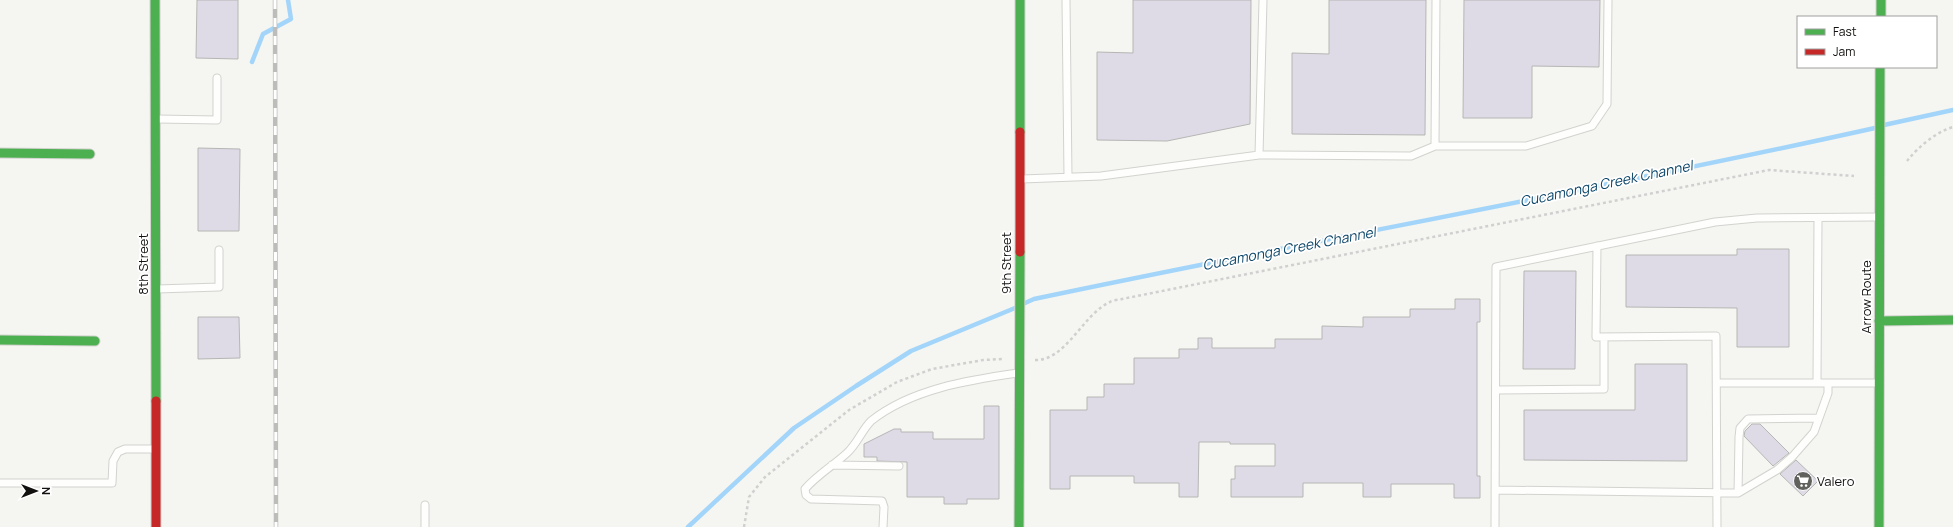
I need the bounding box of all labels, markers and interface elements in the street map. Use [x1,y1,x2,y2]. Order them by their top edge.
legend [1797,16,1937,68]
text: Fast [1833,23,1857,40]
text: Jam [1833,43,1855,60]
water label: Cucamonga Creek Channel [1518,155,1696,211]
water label: Cucamonga Creek Channel [1201,222,1379,274]
street label: 9th Street [997,232,1015,294]
street label: 8th Street [134,233,152,295]
street label: Arrow Route [1857,260,1875,334]
supermarket icon: Valero [1792,470,1814,492]
north arrow [16,471,56,511]
place label: Valero [1817,472,1855,490]
text: N [39,487,54,495]

